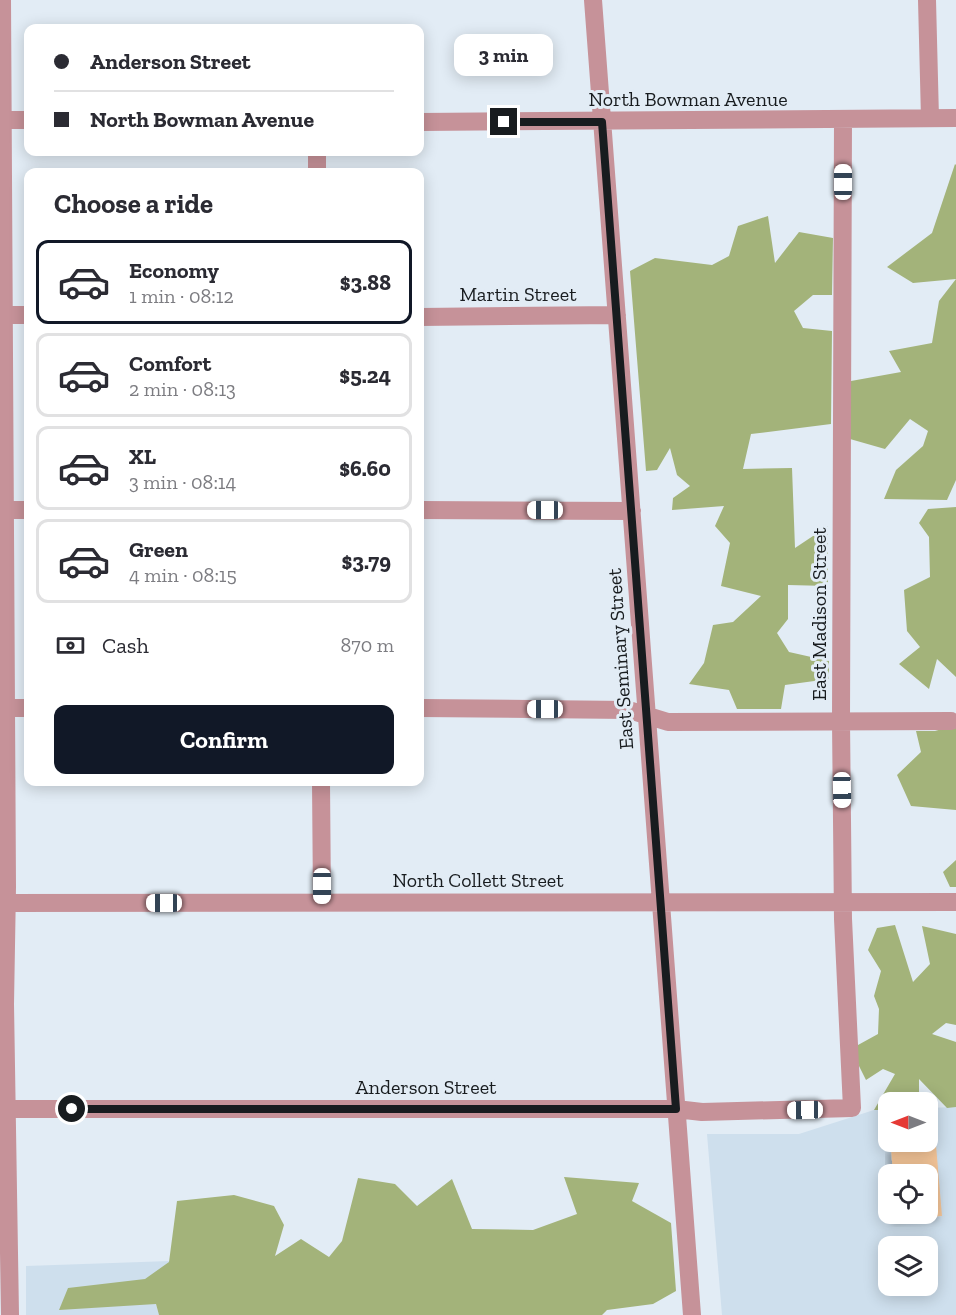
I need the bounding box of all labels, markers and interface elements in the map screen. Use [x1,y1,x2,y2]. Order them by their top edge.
callout: 3 min [454,35,554,77]
text: 3 min [479,43,528,67]
text: Anderson Street [90,48,251,75]
street label: North Bowman Avenue [588,87,788,111]
text: North Bowman Avenue [90,106,314,133]
route end [490,108,517,135]
car [834,164,852,200]
text: Choose a ride [54,188,213,220]
icon: car [57,255,111,309]
text: Economy [129,257,219,284]
text: $3.88 [340,269,391,296]
street label: Martin Street [459,282,577,306]
text: 1 min · 08:12 [129,284,234,308]
icon: car [57,348,111,402]
text: Comfort [129,350,211,377]
text: $5.24 [339,362,391,389]
text: 2 min · 08:13 [129,377,236,401]
icon: car [57,441,111,495]
text: XL [129,443,156,470]
text: $6.60 [339,455,391,482]
text: 3 min · 08:14 [129,470,236,494]
car [527,501,563,519]
street label: East Madison Street [807,527,831,701]
icon: car [57,534,111,588]
text: Green [129,536,188,563]
text: $3.79 [341,548,391,575]
text: 4 min · 08:15 [129,563,237,587]
street label: East Seminary Street [602,567,638,750]
icon: cash [54,629,87,662]
text: Cash [102,632,149,659]
text: 870 m [341,633,394,657]
car [527,700,563,718]
button: Confirm [54,705,394,774]
car [833,772,851,808]
car [313,868,331,904]
street label: North Collett Street [392,868,564,892]
car [146,894,182,912]
street label: Anderson Street [356,1075,497,1099]
north arrow [878,1092,938,1152]
map controls [878,1092,938,1296]
route start [58,1095,85,1122]
car [787,1101,823,1119]
button: locate [878,1164,938,1224]
button: layers [878,1236,938,1296]

